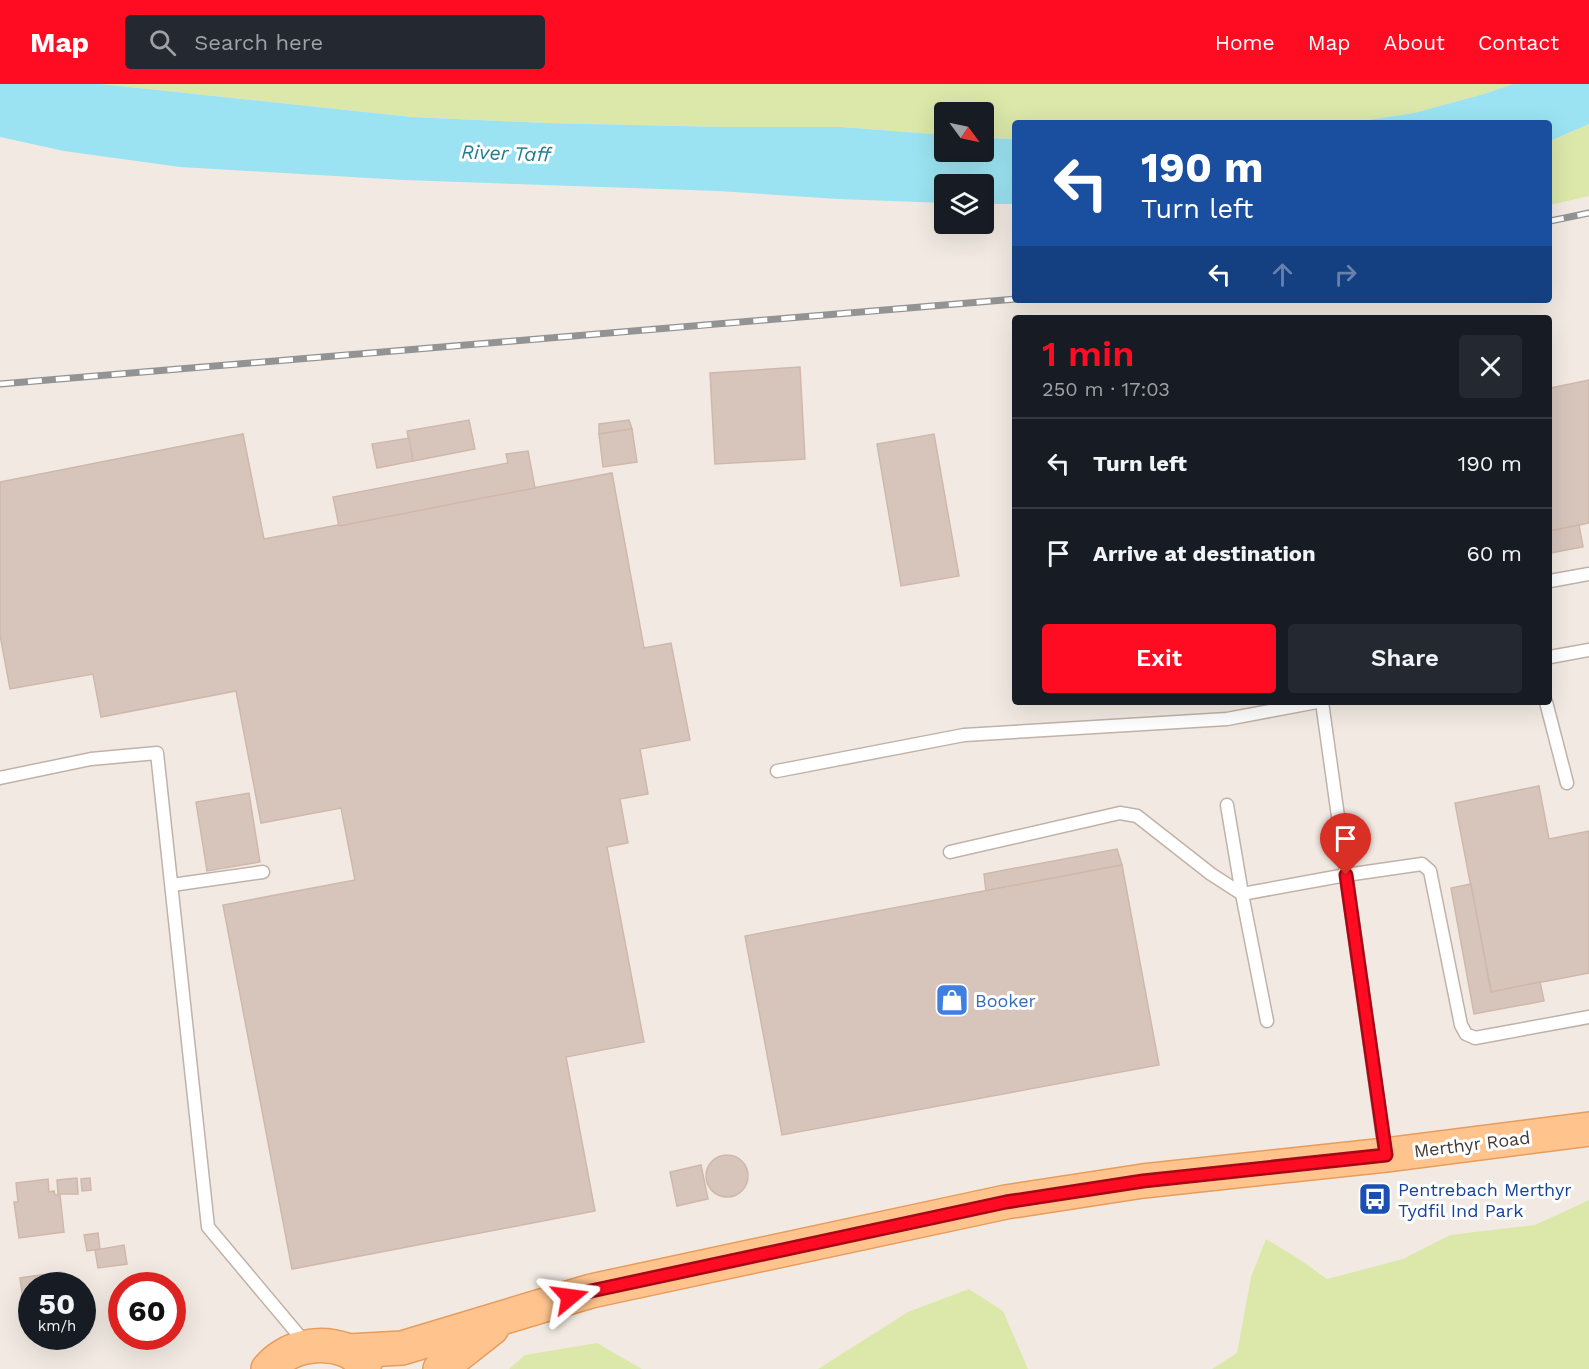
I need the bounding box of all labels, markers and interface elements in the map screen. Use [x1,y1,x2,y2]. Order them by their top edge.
search box [125,15,545,69]
text: Map [30,26,89,59]
icon: search [146,26,179,59]
text: Search here [194,30,323,55]
text: Home [1215,30,1275,55]
text: Map [1308,30,1351,55]
text: About [1384,30,1445,55]
text: Contact [1478,30,1559,55]
north arrow [934,102,994,162]
map controls [934,102,994,234]
water label: River Taff [461,139,553,167]
text: 190 m [1141,143,1264,192]
icon: left [1042,144,1120,222]
button: layers [934,174,994,234]
text: Turn left [1141,193,1253,225]
icon: left [1203,258,1236,291]
icon: ahead [1266,258,1299,291]
icon: right [1329,258,1362,291]
text: 1 min [1042,333,1134,375]
button: close [1459,335,1522,398]
text: 250 m · 17:03 [1042,377,1170,401]
icon: left [1042,447,1075,480]
text: Turn left [1093,451,1187,476]
text: 190 m [1458,451,1522,476]
icon: arrive [1042,537,1075,570]
text: Arrive at destination [1093,541,1316,566]
text: 60 m [1466,541,1522,566]
button: Exit [1042,624,1276,693]
button: Share [1288,624,1522,693]
pin [1320,813,1371,875]
icon: arrive [1329,822,1362,855]
shop icon: Booker [934,982,970,1018]
place label: Booker [975,990,1036,1011]
street label: Merthyr Road [1413,1126,1531,1162]
place label: Pentrebach Merthyr Tydfil Ind Park [1398,1179,1572,1221]
bus stop icon: Pentrebach Merthyr Tydfil Ind Park [1357,1181,1393,1217]
position arrow [538,1265,602,1329]
speed limit sign: 60 [108,1272,186,1350]
text: 50 [39,1286,75,1321]
text: km/h [38,1317,76,1335]

